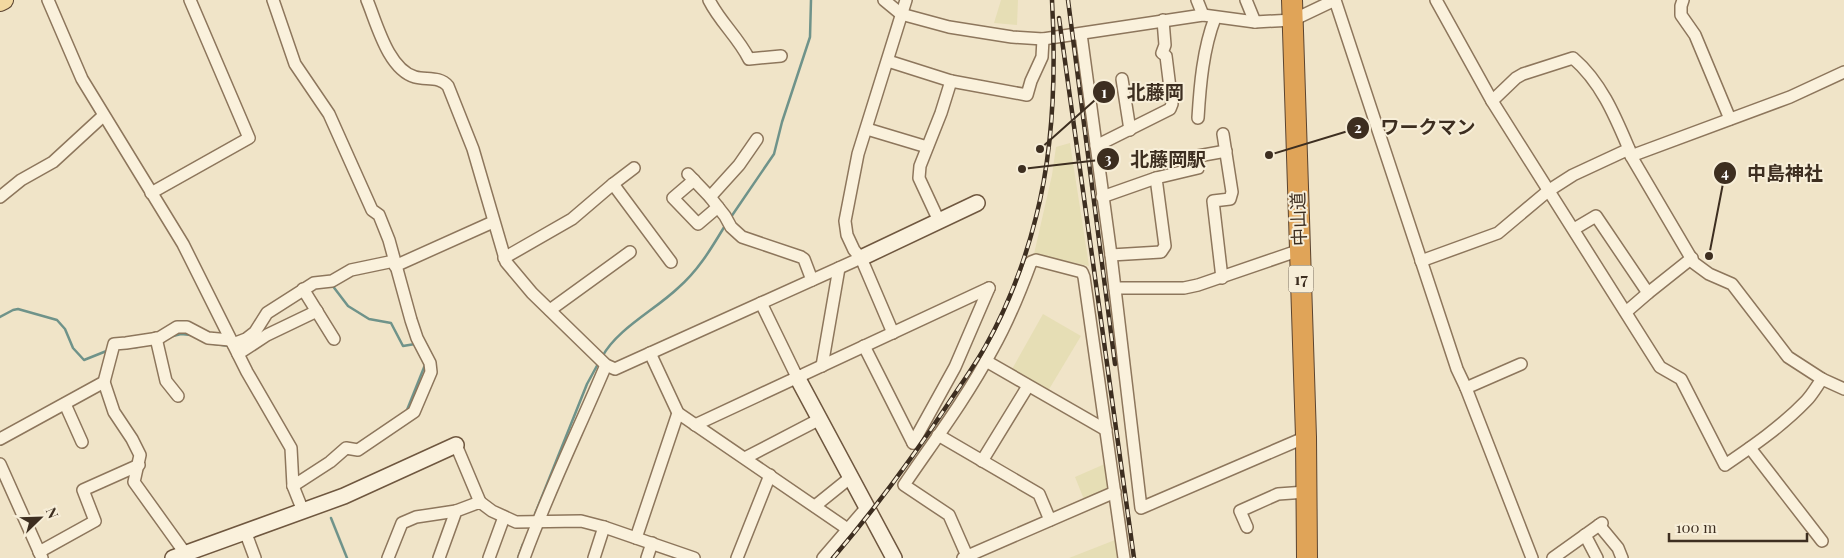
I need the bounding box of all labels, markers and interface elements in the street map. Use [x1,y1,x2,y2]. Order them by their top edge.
callout: 北藤岡 [1091,75,1193,109]
text: 北藤岡 [1126,78,1184,104]
text: 1 [1101,82,1107,102]
callout: ワークマン [1346,111,1486,145]
text: ワークマン [1380,113,1476,139]
text: 2 [1354,117,1362,137]
callout: 北藤岡駅 [1095,142,1216,176]
text: 北藤岡駅 [1130,145,1206,171]
text: 3 [1104,148,1112,168]
callout: 中島神社 [1712,156,1833,190]
text: 中島神社 [1747,159,1823,185]
text: 4 [1721,162,1729,182]
street label: 中山道 [1285,192,1311,246]
road number: 17 [1288,266,1314,292]
north arrow [15,493,65,543]
text: N [42,504,63,521]
scale bar [1669,510,1806,542]
text: 100 m [1676,517,1717,537]

